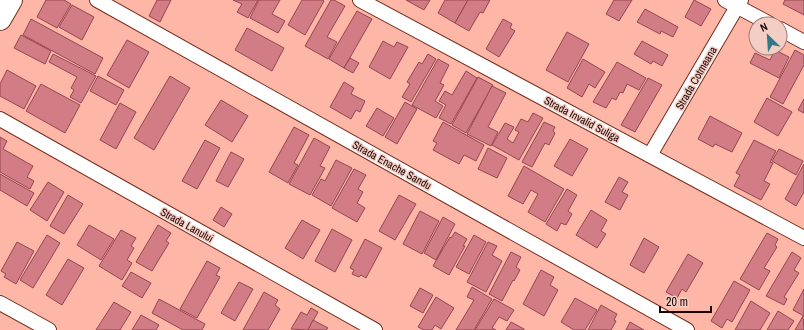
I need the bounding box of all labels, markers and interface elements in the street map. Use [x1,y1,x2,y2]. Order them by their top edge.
north arrow [748,16,788,56]
text: N [758,19,770,35]
street label: Strada Cotmeana [672,44,720,112]
street label: Strada Invalid Suliga [542,93,622,145]
street label: Strada Enache Sandu [350,137,434,193]
street label: Strada Lanului [158,205,216,245]
scale bar [660,288,711,314]
text: 20 m [666,294,688,310]

